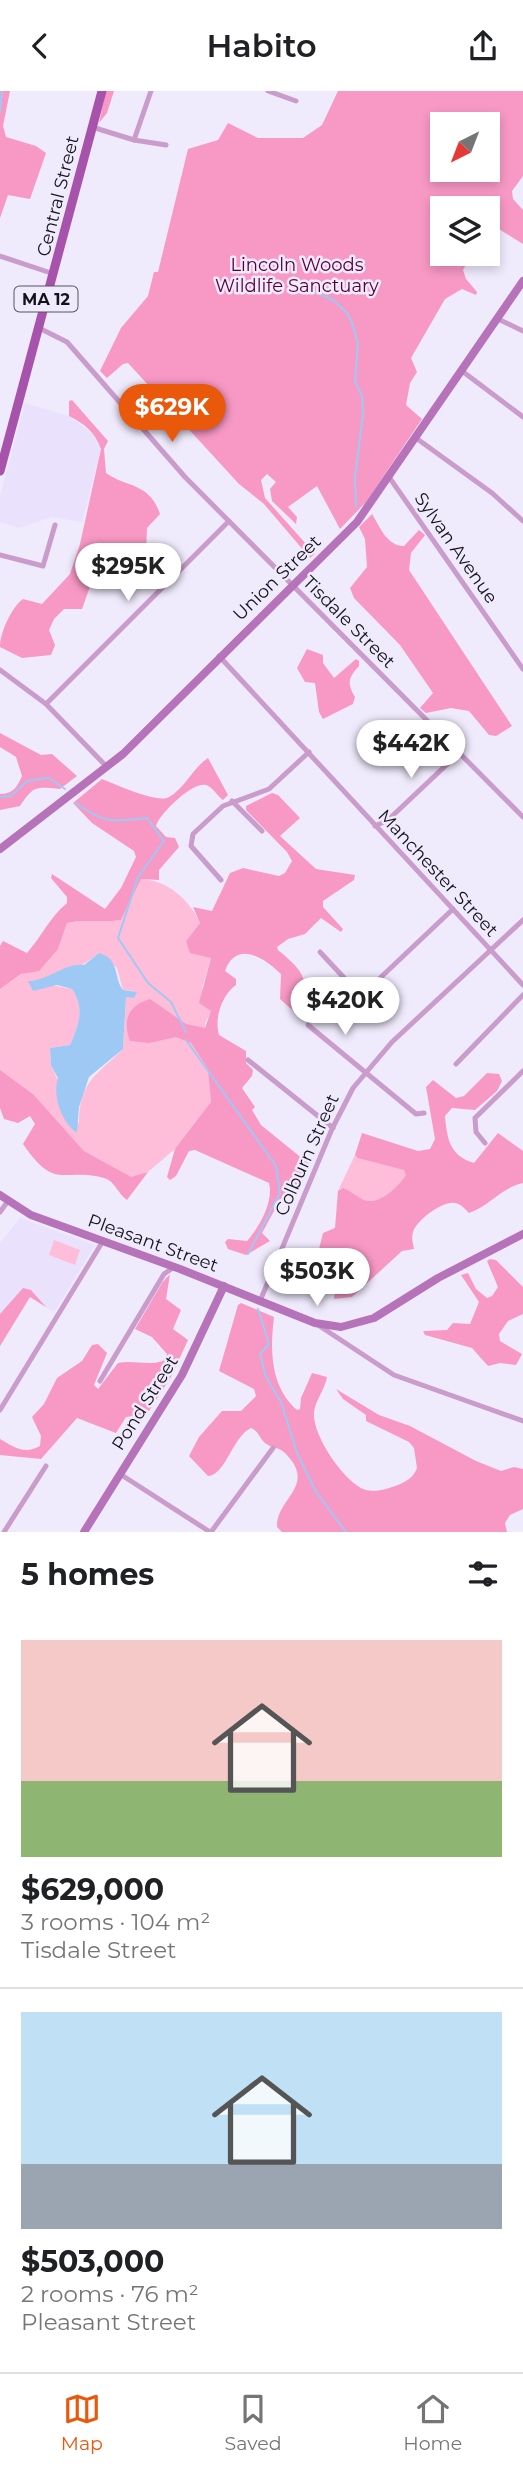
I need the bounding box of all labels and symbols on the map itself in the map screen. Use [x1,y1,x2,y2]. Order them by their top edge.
north arrow [430,112,500,182]
street label: Central Street [32,133,84,259]
park label: Lincoln Woods Wildlife Sanctuary [215,254,379,297]
road number: MA 12 [14,287,78,311]
pin: $629K [123,385,221,444]
street label: Sylvan Avenue [410,488,503,608]
street label: Union Street [228,531,326,625]
pin: $295K [79,543,177,603]
street label: Tisdale Street [298,571,400,673]
pin: $442K [362,721,460,780]
street label: Manchester Street [373,805,503,941]
pin: $420K [296,977,394,1037]
street label: Colburn Street [270,1091,344,1219]
street label: Pleasant Street [85,1209,221,1277]
pin: $503K [268,1249,366,1308]
street label: Pond Street [107,1352,183,1454]

